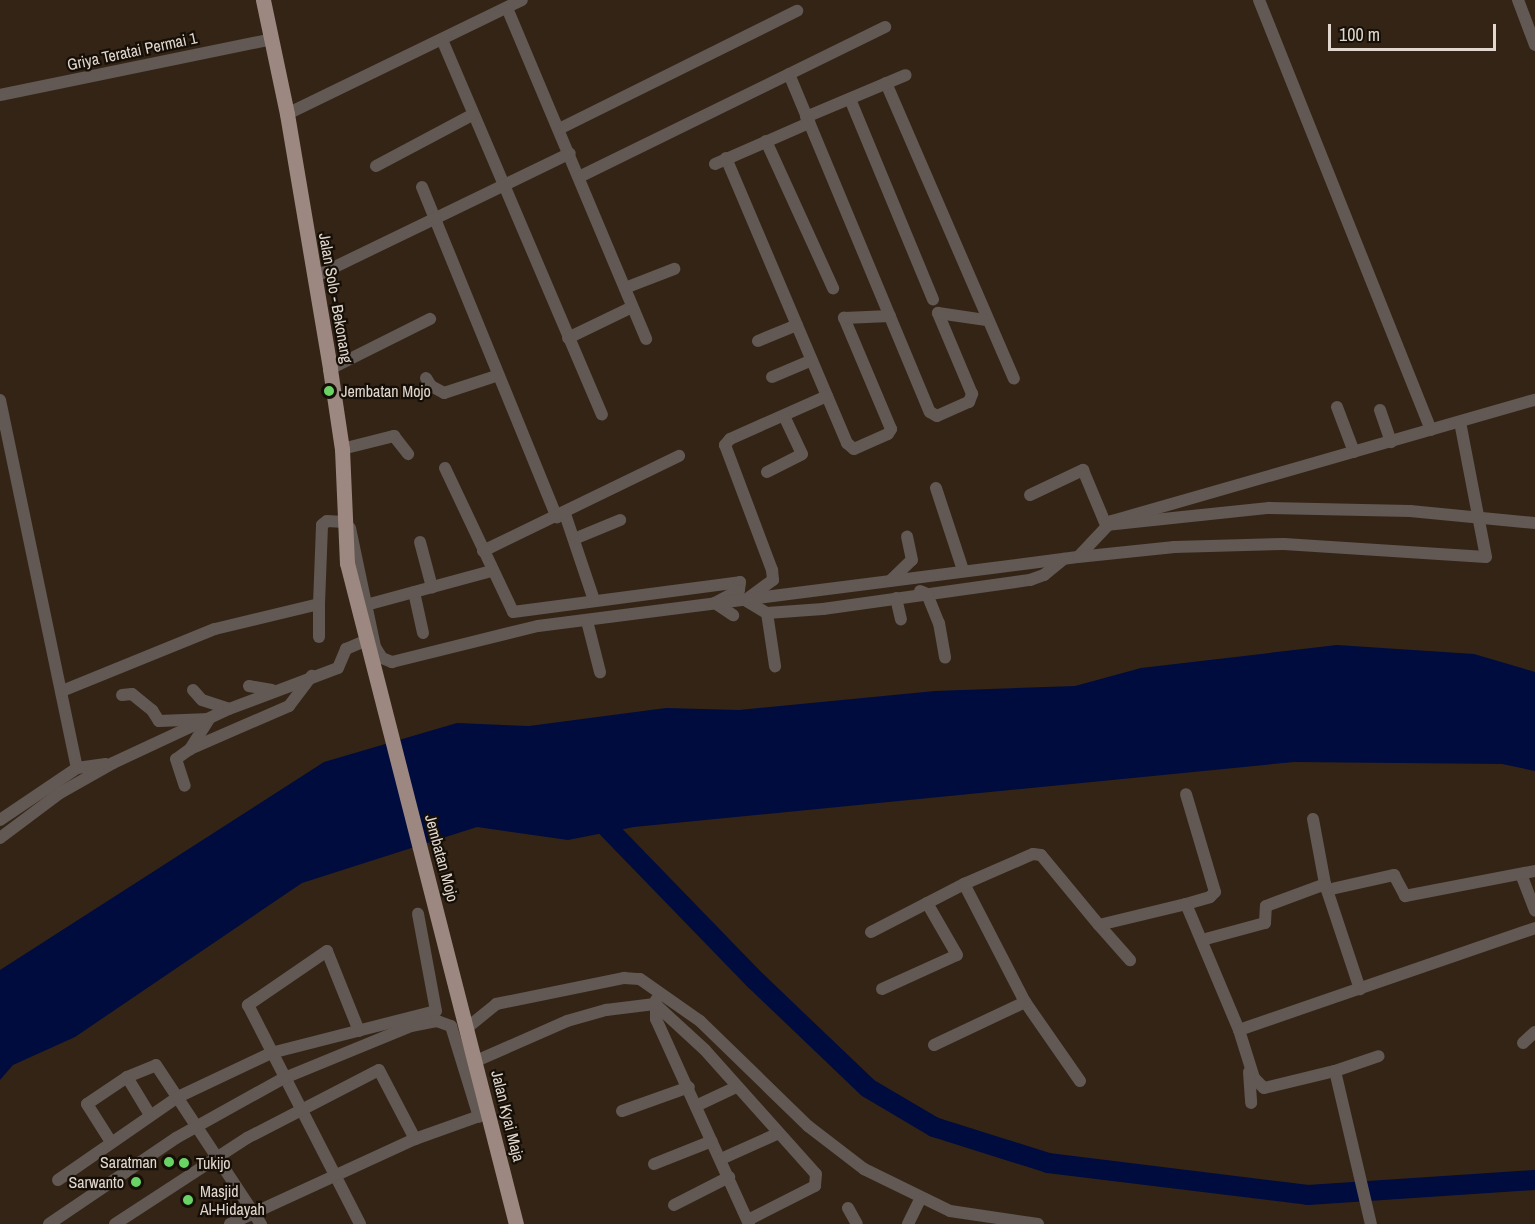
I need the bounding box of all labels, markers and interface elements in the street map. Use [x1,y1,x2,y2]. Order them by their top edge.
scale bar [1331,12,1499,50]
text: 100 m [1339,22,1380,47]
street label: Griya Teratai Permai 1 [65,28,199,74]
street label: Jalan Solo - Bekonang [315,231,357,365]
place label: Jembatan Mojo [341,381,431,401]
marker: Jembatan Mojo [322,384,336,398]
street label: Jembatan Mojo [421,812,463,904]
street label: Jalan Kyai Maja [487,1068,529,1164]
place label: Saratman [100,1152,157,1172]
place label: Tukijo [196,1153,231,1173]
marker: Saratman [162,1155,176,1169]
marker: Tukijo [177,1156,191,1170]
place label: Sarwanto [69,1172,124,1192]
marker: Sarwanto [129,1175,143,1189]
place label: Masjid Al-Hidayah [200,1181,265,1219]
marker: Masjid Al-Hidayah [181,1193,195,1207]

